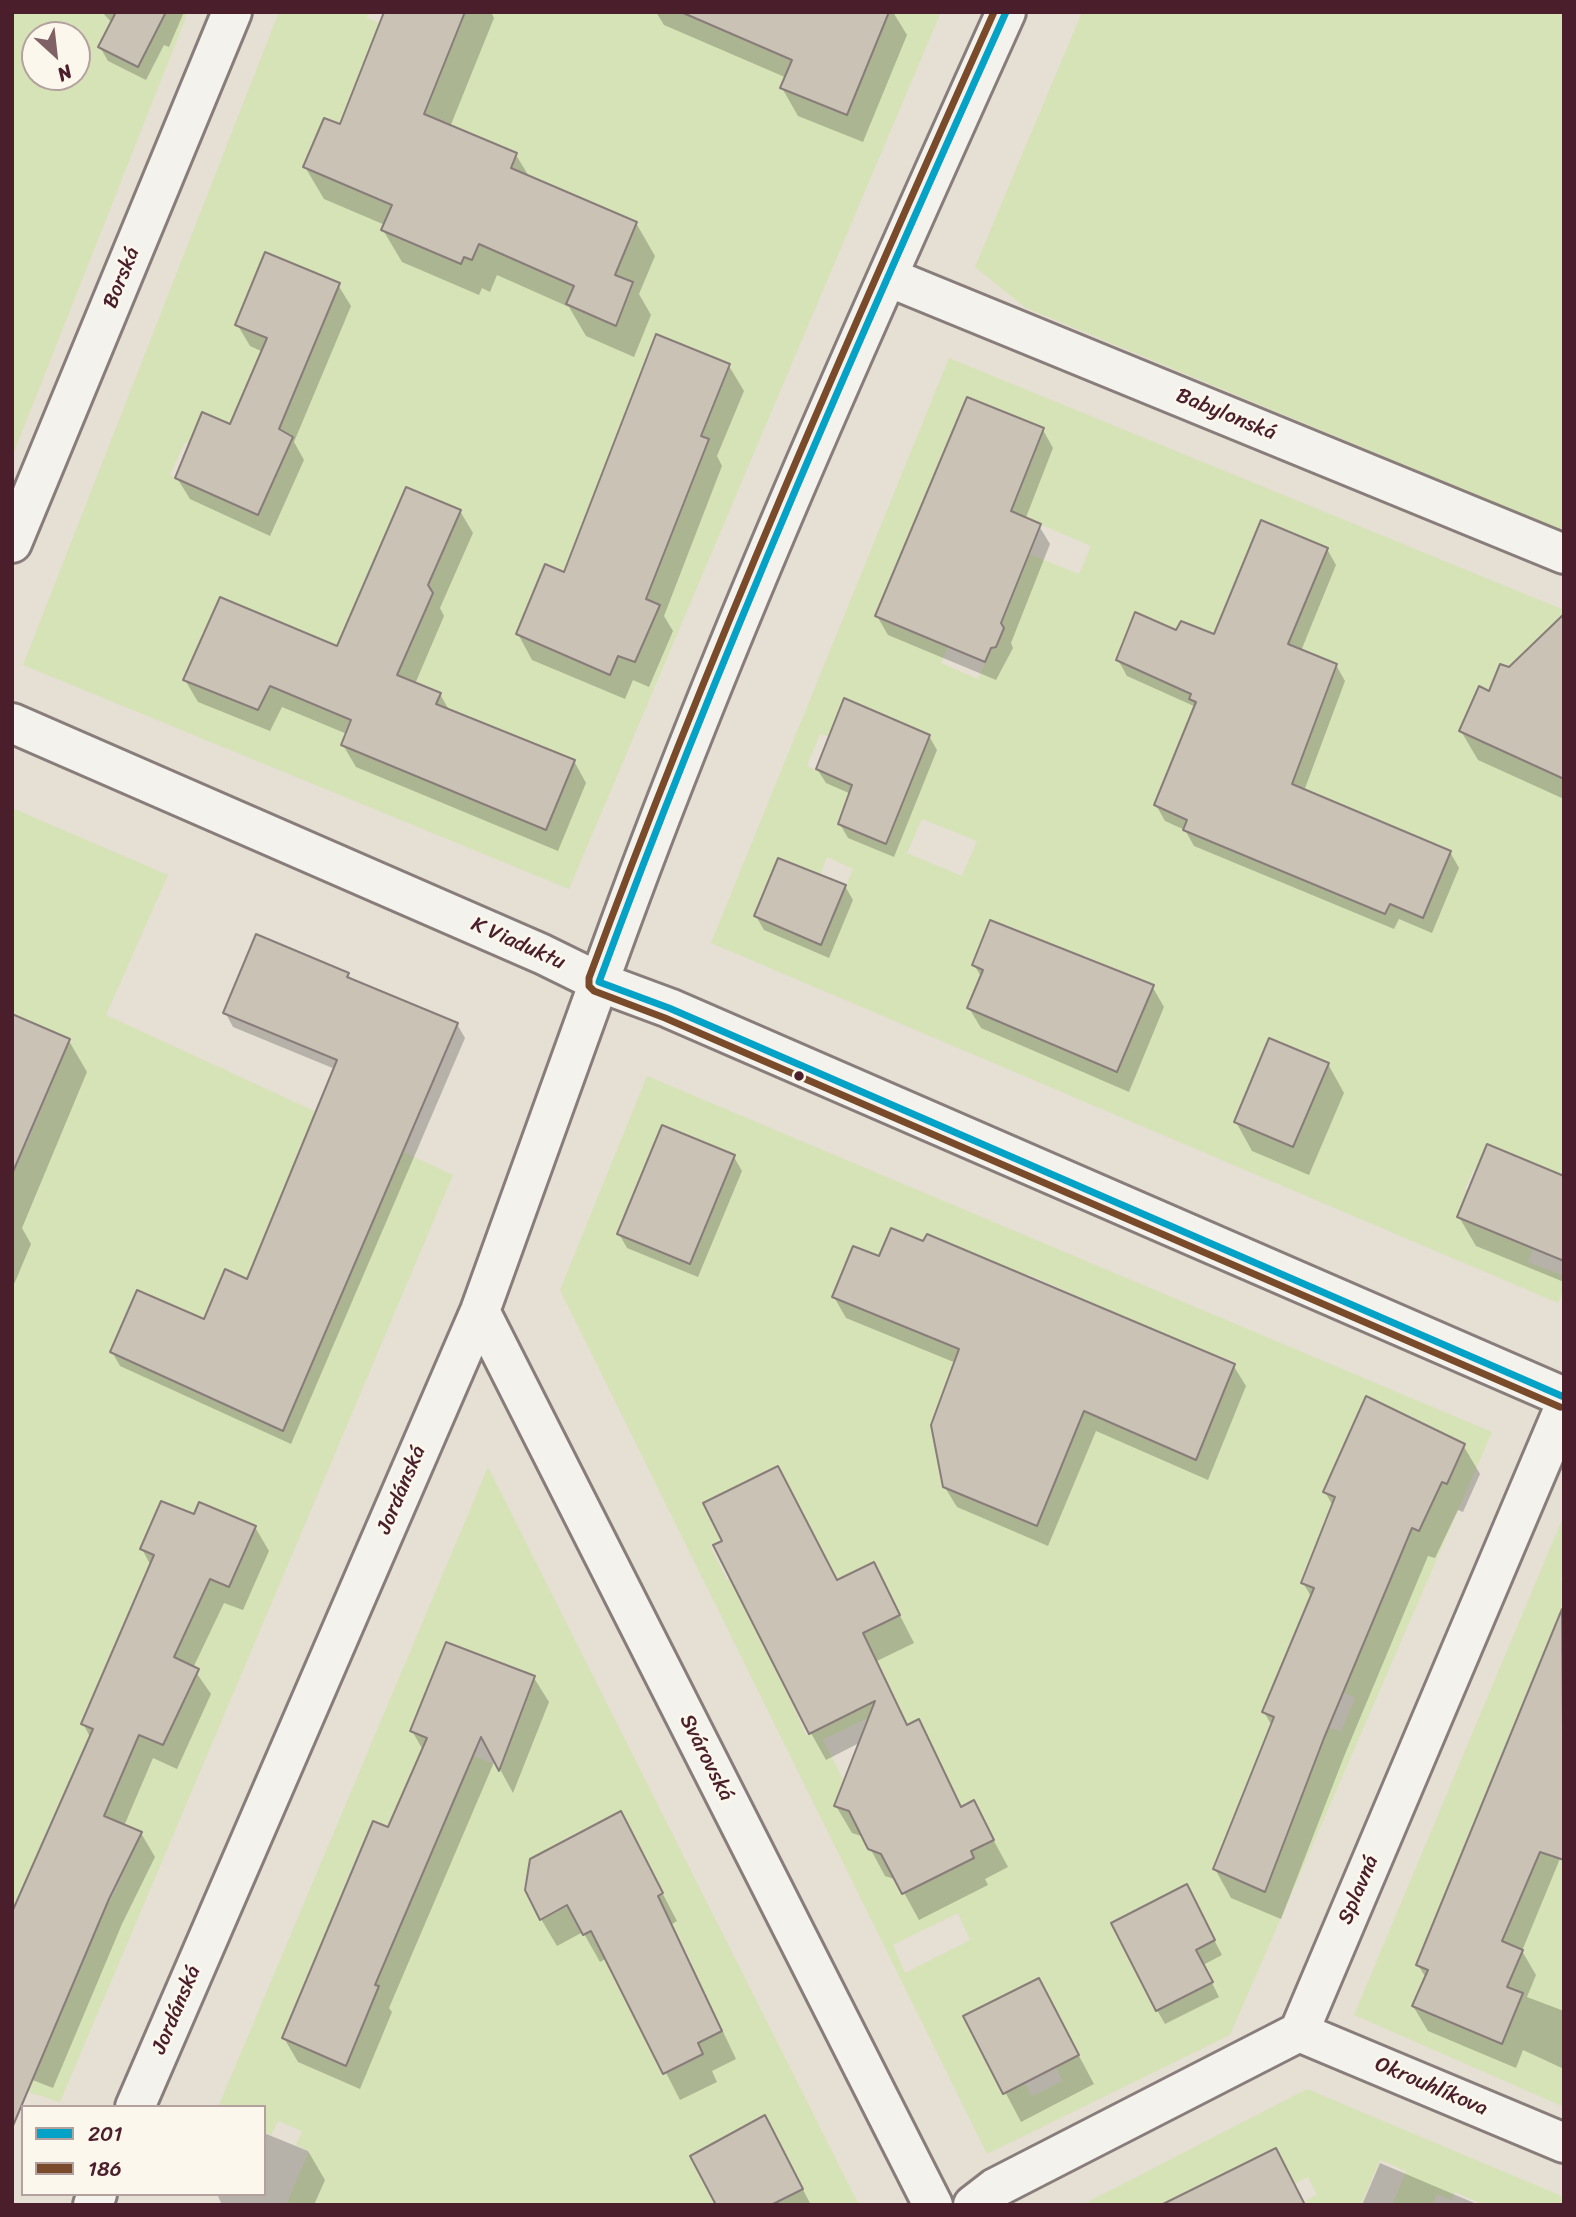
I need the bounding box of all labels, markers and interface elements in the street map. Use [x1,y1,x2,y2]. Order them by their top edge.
north arrow [21,21,91,91]
text: N [52,56,78,91]
street label: Borská [98,244,146,312]
street label: Babylonská [1172,384,1280,446]
street label: K Viaduktu [467,912,569,976]
unlabelled marker [792,1069,806,1083]
street label: Jordánská [372,1442,432,1538]
street label: Svárovská [673,1710,739,1806]
street label: Splavná [1333,1852,1385,1928]
street label: Jordánská [147,1962,207,2058]
street label: Okrouhlíkova [1371,2052,1491,2122]
legend [21,2105,266,2196]
text: 201 [88,2115,122,2153]
text: 186 [88,2150,122,2188]

